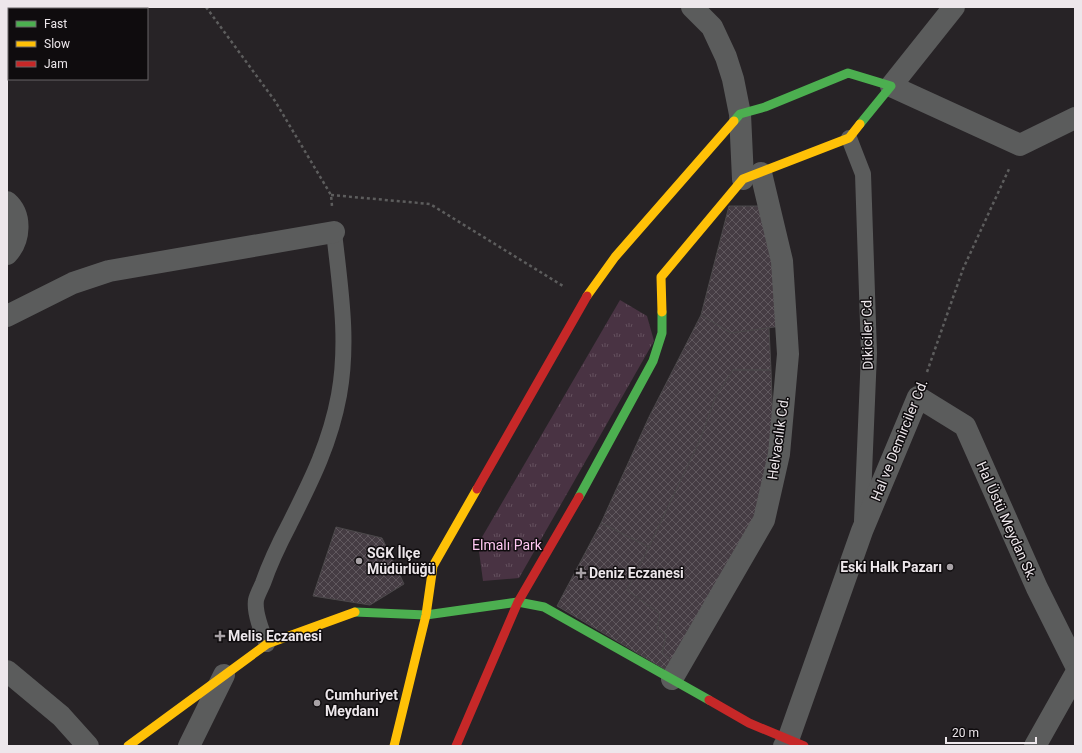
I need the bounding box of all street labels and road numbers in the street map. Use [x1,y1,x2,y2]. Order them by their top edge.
street label: Dikiciler Cd. [858,296,876,370]
street label: Hal ve Demirciler Cd. [867,377,931,503]
street label: Helvacılık Cd. [764,395,792,481]
street label: Hal Üstü Meydan Sk. [974,459,1040,583]

